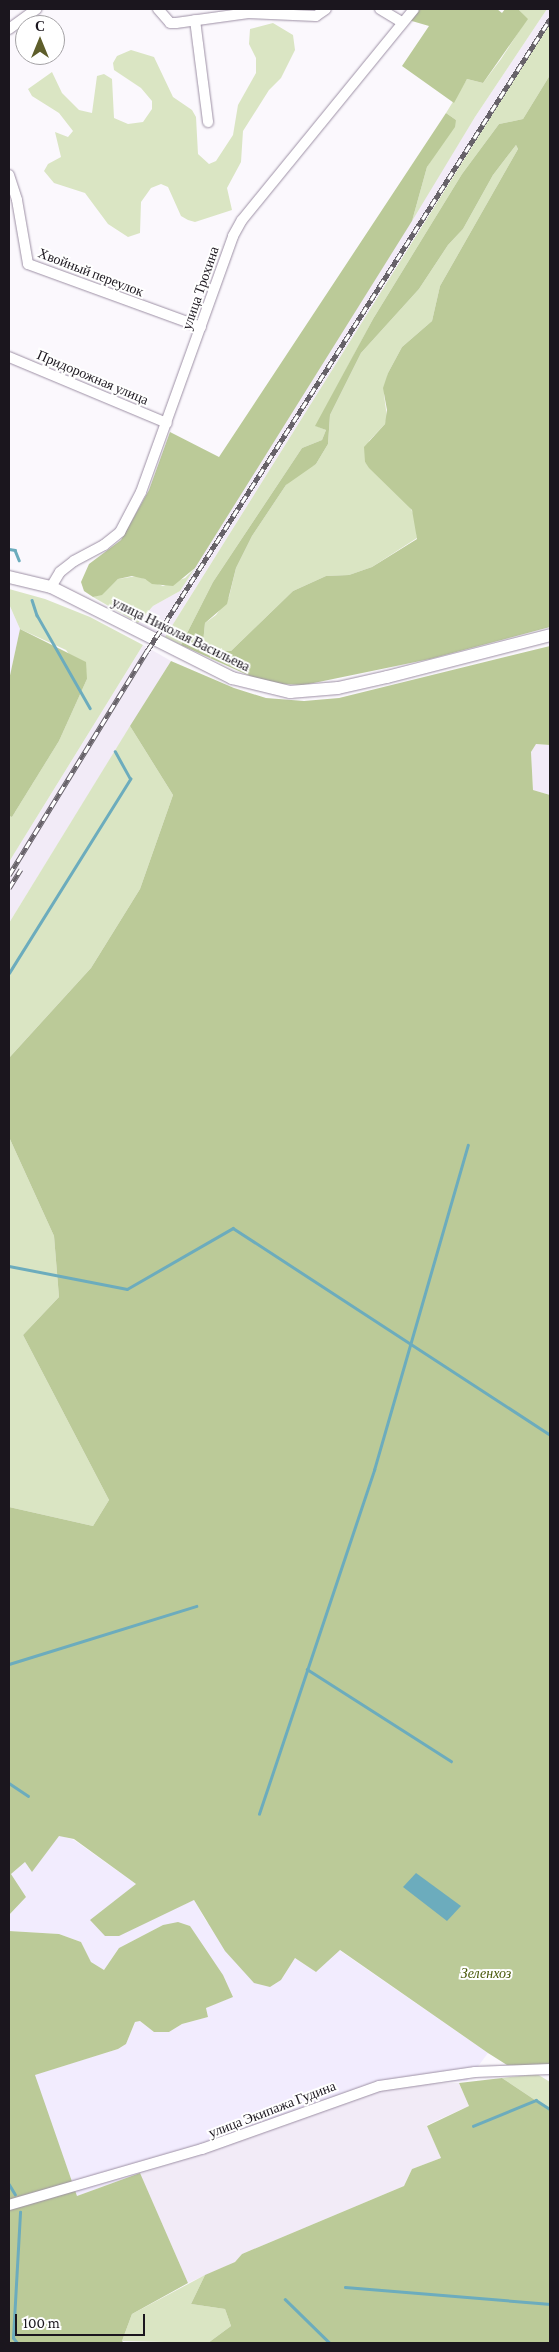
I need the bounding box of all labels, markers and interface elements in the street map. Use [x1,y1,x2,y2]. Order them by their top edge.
north arrow [15,15,65,65]
text: С [35,18,45,34]
street label: Хвойный переулок [36,244,146,300]
street label: улица Трохина [178,244,222,332]
street label: Придорожная улица [35,346,151,408]
street label: улица Николая Васильева [109,593,253,675]
park label: Зеленхоз [461,1965,511,1981]
street label: улица Экипажа Гудина [206,2077,338,2141]
scale bar [18,2304,148,2336]
text: 100 m [23,2315,60,2331]

